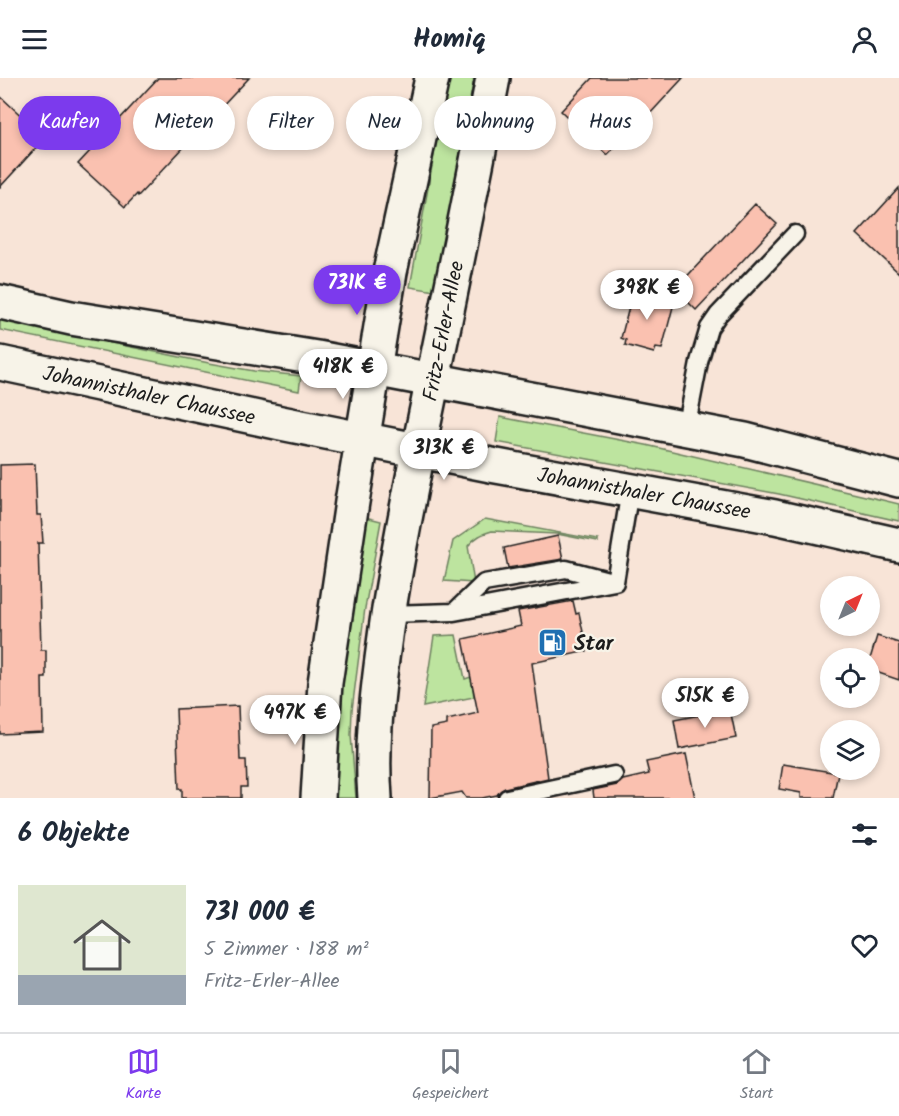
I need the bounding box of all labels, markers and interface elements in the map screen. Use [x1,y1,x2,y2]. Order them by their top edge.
text: Homiq [413,18,486,61]
icon: menu [18,23,51,56]
icon: person [848,23,881,56]
chip: Kaufen [18,96,121,150]
chip: Mieten [133,96,235,150]
chip: Filter [247,96,334,150]
chip: Neu [346,96,422,150]
chip: Wohnung [434,96,556,150]
chip: Haus [568,96,653,150]
street label: Fritz-Erler-Allee [415,258,474,404]
pin: 731K € [308,265,406,316]
text: 731K € [328,268,386,300]
pin: 398K € [598,270,696,321]
text: 398K € [614,273,680,305]
pin: 418K € [294,349,392,400]
text: 418K € [312,352,374,384]
street label: Johannisthaler Chaussee [39,358,259,435]
pin: 313K € [395,430,493,481]
text: 313K € [414,433,474,465]
street label: Johannisthaler Chaussee [534,459,754,530]
north arrow [820,576,880,636]
map controls [820,576,880,780]
fuel station icon: Star [537,627,569,659]
place label: Star [574,628,615,661]
button: locate [820,648,880,708]
pin: 515K € [656,678,754,729]
text: 515K € [676,681,734,713]
pin: 497K € [246,695,344,746]
text: 497K € [264,698,326,730]
button: layers [820,720,880,780]
text: 6 Objekte [18,813,130,855]
icon: filters [848,818,881,851]
text: 731 000 € [204,892,315,934]
icon: home [66,909,138,981]
icon: heart [848,929,881,962]
text: 5 Zimmer · 188 m² [204,934,369,966]
text: Fritz-Erler-Allee [204,966,340,998]
tab: Karte [125,1045,161,1106]
tab: Gespeichert [412,1045,489,1106]
tab: Start [740,1045,774,1106]

